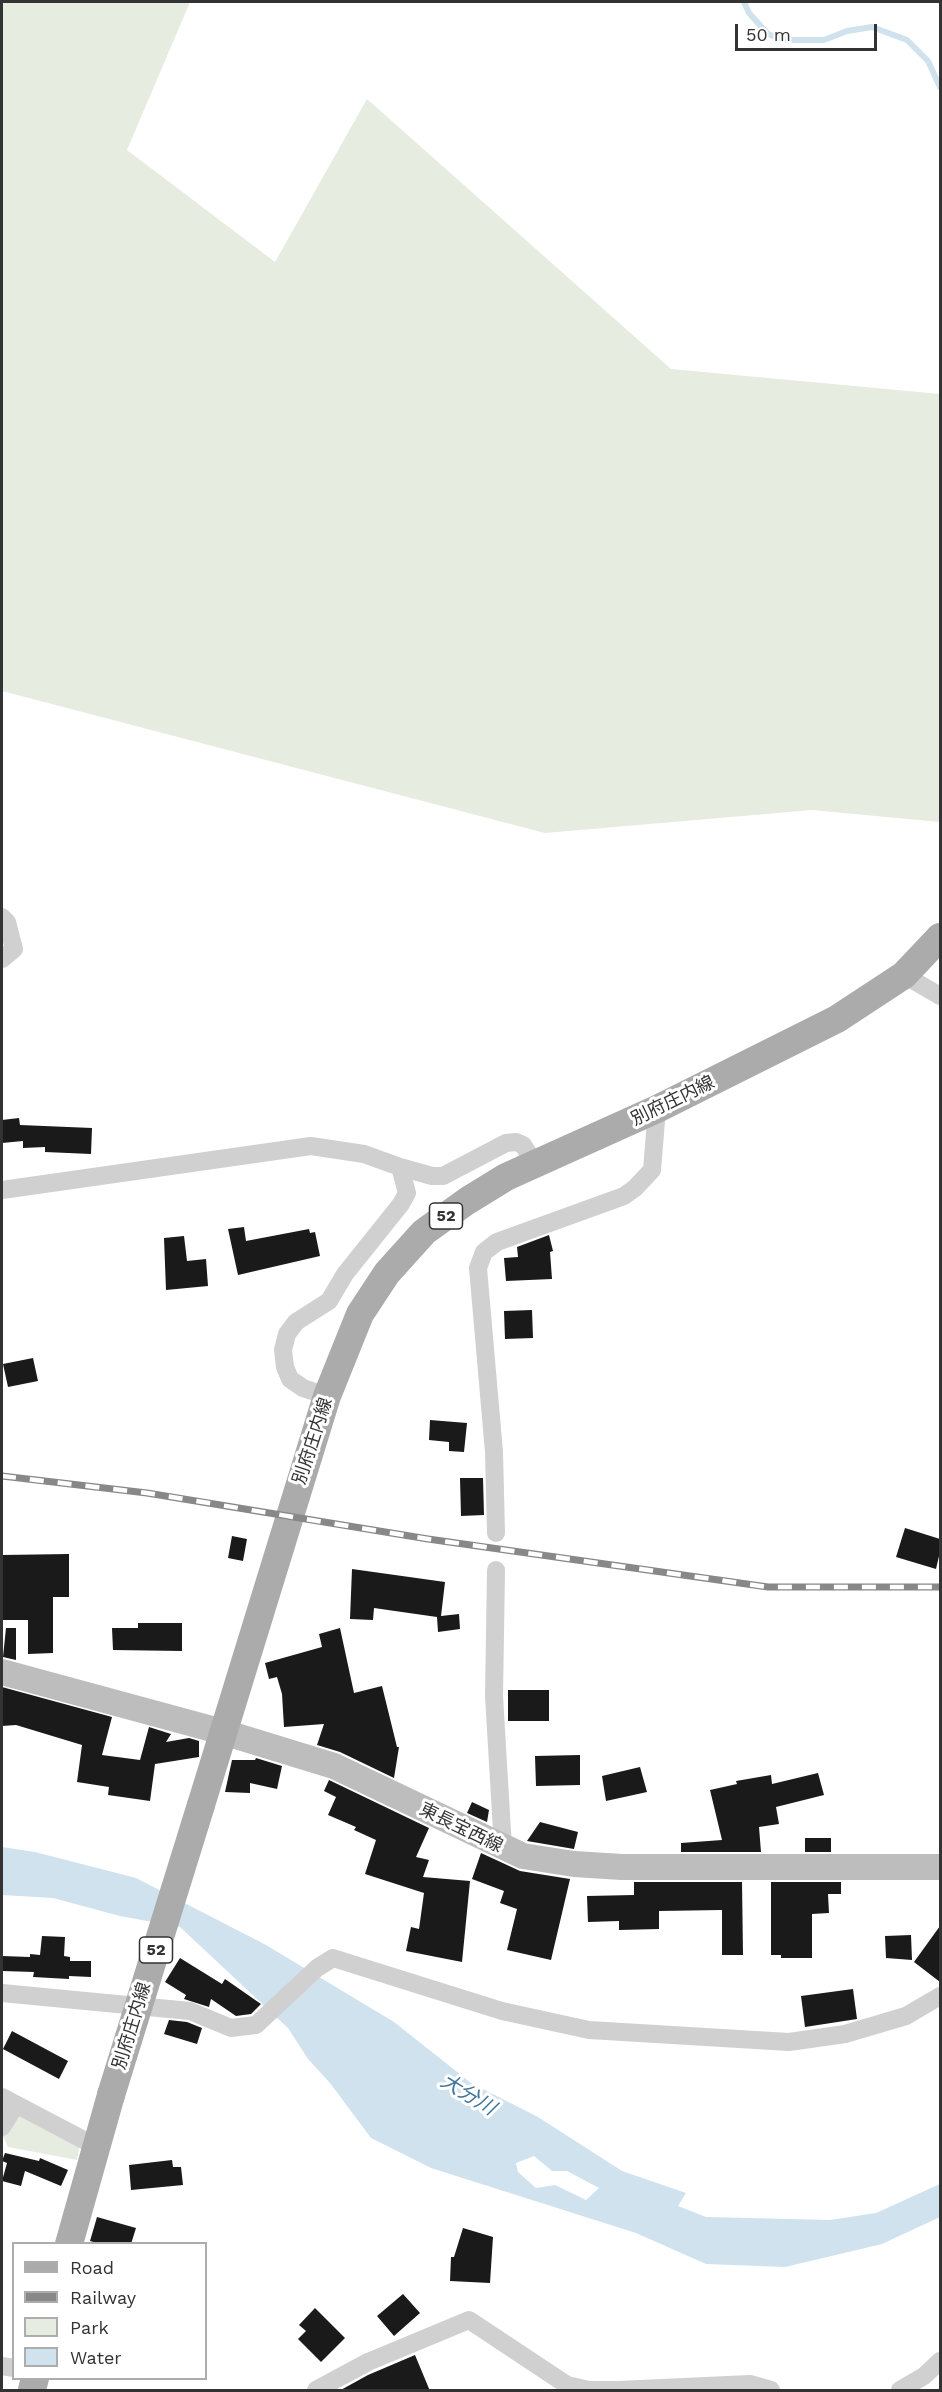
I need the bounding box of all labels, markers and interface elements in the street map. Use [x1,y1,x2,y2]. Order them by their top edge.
scale bar [738,12,880,50]
text: 50 m [746,24,791,45]
street label: 別府庄内線 [628,1072,718,1130]
road number: 52 [430,1203,462,1229]
street label: 別府庄内線 [289,1395,337,1487]
street label: 東長宝西線 [416,1799,506,1857]
road number: 52 [140,1937,172,1963]
street label: 別府庄内線 [109,1980,155,2072]
water label: 大分川 [436,2069,500,2121]
legend [12,2242,207,2380]
text: Road [70,2257,114,2278]
text: Railway [70,2287,136,2308]
text: Park [70,2317,109,2338]
text: Water [70,2347,122,2368]

